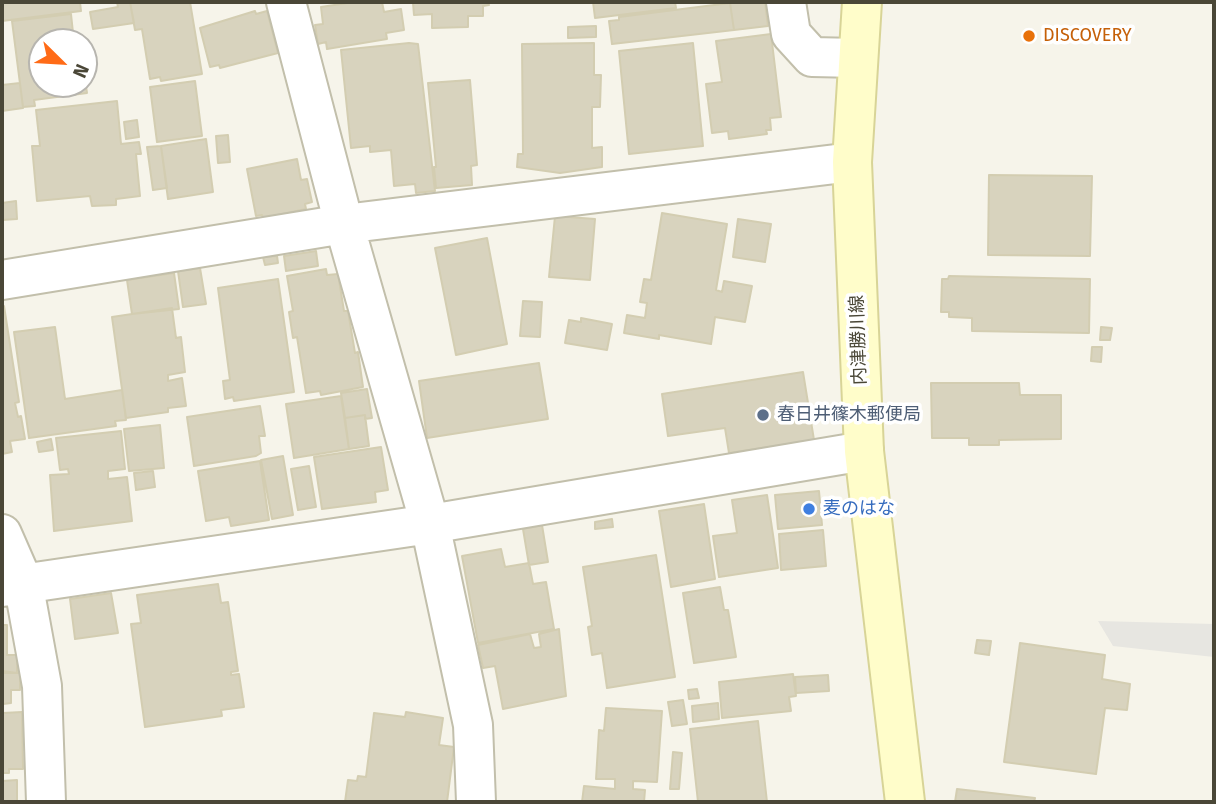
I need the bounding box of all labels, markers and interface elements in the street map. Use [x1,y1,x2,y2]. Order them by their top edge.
place label: DISCOVERY [1043,25,1132,47]
north arrow [28,28,98,98]
marker: DISCOVERY [1021,28,1037,44]
text: N [68,60,94,81]
street label: 内津勝川線 [847,295,871,385]
place label: 春日井篠木郵便局 [777,404,921,426]
marker: 春日井篠木郵便局 [755,407,771,423]
place label: 麦のはな [823,498,895,520]
marker: 麦のはな [801,501,817,517]

